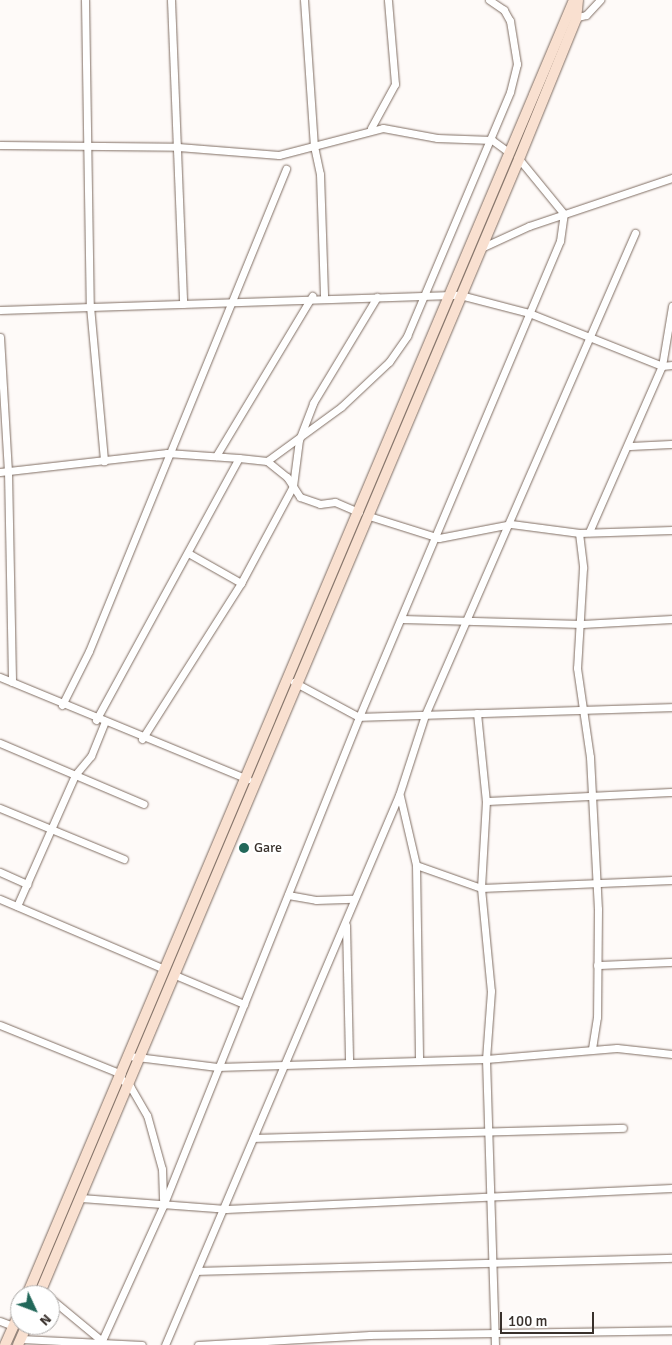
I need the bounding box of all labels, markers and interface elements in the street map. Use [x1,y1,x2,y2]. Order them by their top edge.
place label: Gare [254,840,282,856]
marker: Gare [238,842,250,854]
north arrow [10,1285,60,1335]
scale bar [502,1302,596,1334]
text: N [36,1311,55,1329]
text: 100 m [508,1312,548,1330]

